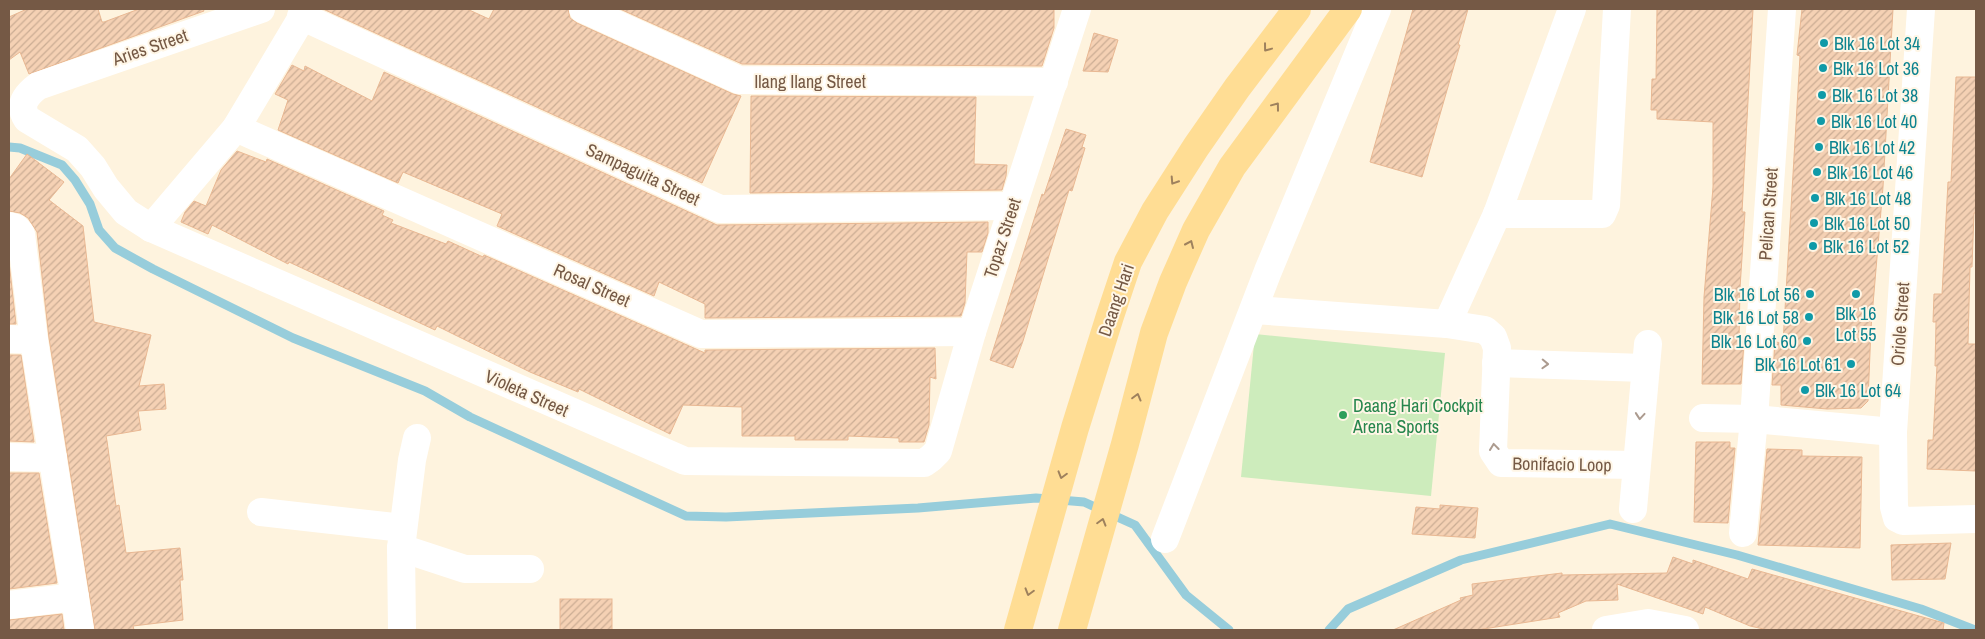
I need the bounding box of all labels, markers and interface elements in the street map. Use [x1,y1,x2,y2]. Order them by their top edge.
street label: Aries Street [108,22,191,72]
place label: Blk 16 Lot 34 [1834,31,1920,56]
marker: Blk 16 Lot 34 [1818,37,1830,49]
one-way arrow [1264,42,1273,52]
place label: Blk 16 Lot 36 [1833,56,1919,81]
marker: Blk 16 Lot 36 [1817,62,1829,74]
street label: Ilang Ilang Street [754,69,866,94]
place label: Blk 16 Lot 38 [1832,83,1918,108]
marker: Blk 16 Lot 38 [1816,89,1828,101]
one-way arrow [1270,102,1279,112]
place label: Blk 16 Lot 40 [1831,109,1917,134]
marker: Blk 16 Lot 40 [1815,115,1827,127]
place label: Blk 16 Lot 42 [1829,135,1915,160]
street label: Sampaguita Street [582,137,704,211]
marker: Blk 16 Lot 42 [1813,141,1825,153]
place label: Blk 16 Lot 46 [1827,160,1913,185]
marker: Blk 16 Lot 46 [1811,166,1823,178]
street label: Pelican Street [1752,167,1784,261]
one-way arrow [1171,176,1181,185]
place label: Blk 16 Lot 48 [1825,186,1911,211]
marker: Blk 16 Lot 48 [1809,192,1821,204]
street label: Topaz Street [977,195,1027,281]
place label: Blk 16 Lot 50 [1824,211,1910,236]
marker: Blk 16 Lot 50 [1808,217,1820,229]
place label: Blk 16 Lot 52 [1823,234,1909,259]
one-way arrow [1184,240,1195,249]
marker: Blk 16 Lot 52 [1807,240,1819,252]
street label: Rosal Street [550,257,634,313]
street label: Daang Hari [1092,260,1140,340]
street label: Oriole Street [1885,281,1915,367]
place label: Blk 16 Lot 56 [1714,282,1800,307]
marker: Blk 16 Lot 56 [1804,288,1816,300]
marker: Blk 16 Lot 55 [1850,288,1862,300]
place label: Blk 16 Lot 55 [1835,301,1877,347]
place label: Blk 16 Lot 58 [1713,305,1799,330]
marker: Blk 16 Lot 58 [1803,311,1815,323]
place label: Blk 16 Lot 60 [1711,329,1797,354]
marker: Blk 16 Lot 60 [1801,335,1813,347]
place label: Blk 16 Lot 61 [1755,352,1842,377]
marker: Blk 16 Lot 61 [1845,358,1857,370]
one-way arrow [1541,359,1549,370]
street label: Violeta Street [481,363,573,423]
place label: Blk 16 Lot 64 [1815,378,1901,403]
marker: Blk 16 Lot 64 [1799,384,1811,396]
one-way arrow [1132,393,1142,401]
place label: Daang Hari Cockpit Arena Sports [1352,393,1483,439]
marker: Daang Hari Cockpit Arena Sports [1337,409,1349,421]
one-way arrow [1635,412,1646,420]
one-way arrow [1489,443,1500,451]
street label: Bonifacio Loop [1512,451,1612,477]
one-way arrow [1058,471,1068,479]
one-way arrow [1096,519,1106,527]
one-way arrow [1024,588,1034,596]

